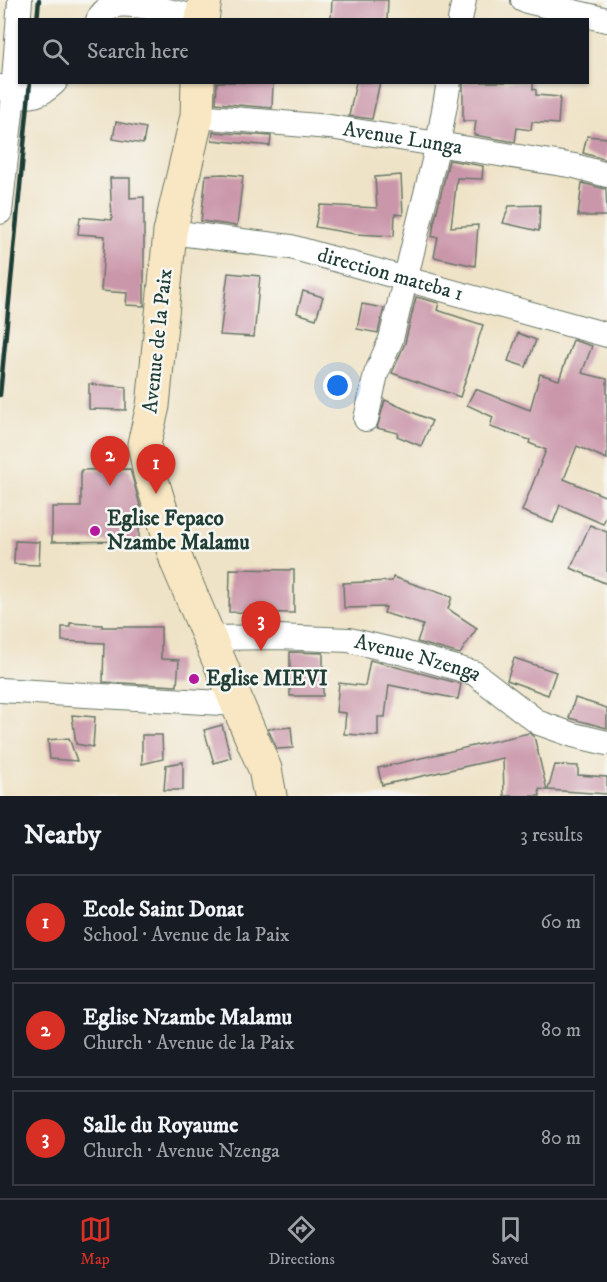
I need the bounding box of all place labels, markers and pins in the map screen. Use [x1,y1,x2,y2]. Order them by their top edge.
pin: 2 [90,436,130,486]
pin: 1 [136,444,176,494]
place label: Eglise Fepaco Nzambe Malamu [107,506,250,556]
marker: Eglise Fepaco Nzambe Malamu [88,524,102,538]
pin: 3 [242,602,280,651]
place label: Eglise MIEVI [206,666,328,692]
marker: Eglise MIEVI [187,672,201,686]

